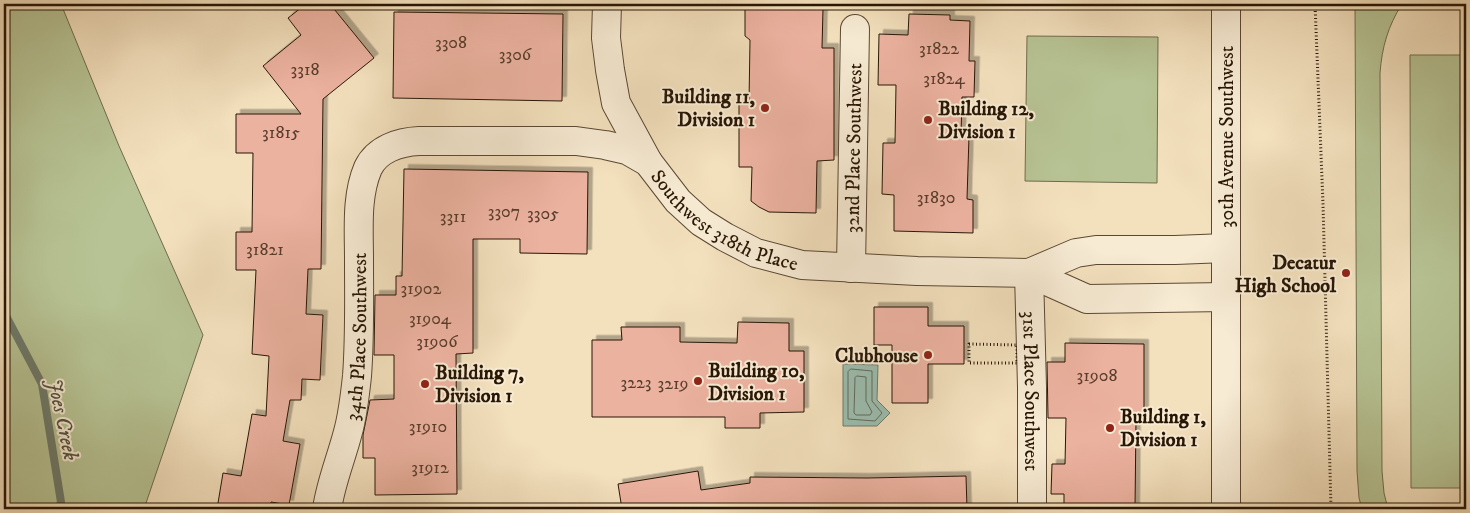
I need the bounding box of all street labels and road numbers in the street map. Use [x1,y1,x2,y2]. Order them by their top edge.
street label: 30th Avenue Southwest [1215,46,1240,228]
street label: 32nd Place Southwest [841,63,868,233]
street label: Southwest 318th Place [645,165,800,277]
street label: 34th Place Southwest [340,253,373,423]
street label: 31st Place Southwest [1016,311,1043,471]

